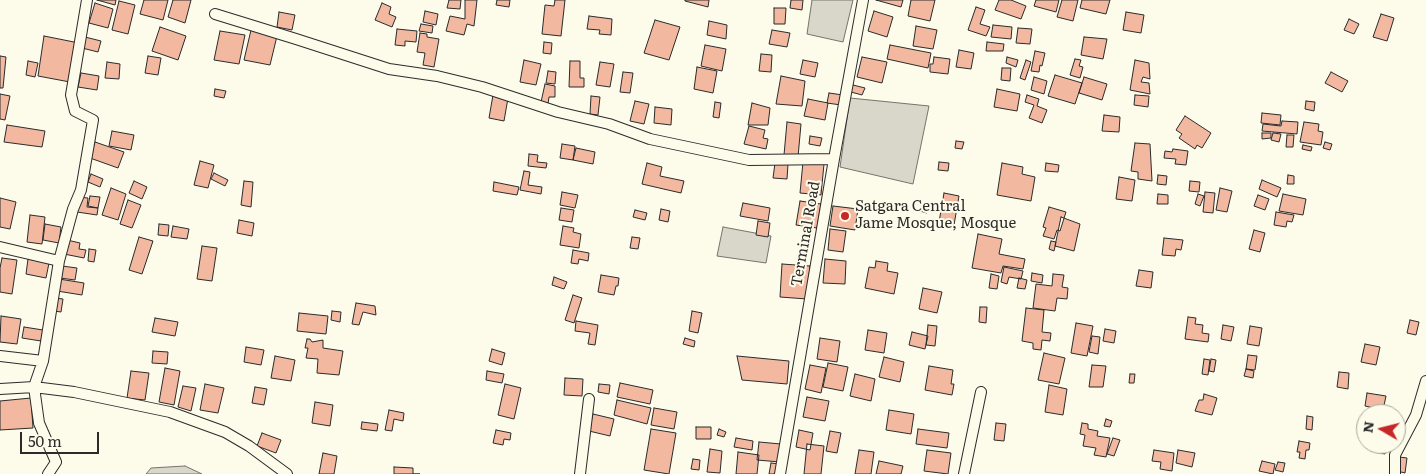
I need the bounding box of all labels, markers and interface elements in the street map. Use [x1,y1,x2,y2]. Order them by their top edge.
street label: Terminal Road [788,180,824,288]
place label: Satgara Central Jame Mosque, Mosque [855,198,1016,233]
marker: Satgara Central Jame Mosque, Mosque [839,210,851,222]
north arrow [1356,404,1406,454]
text: N [1356,420,1378,434]
scale bar [22,422,101,454]
text: 50 m [28,429,62,452]

